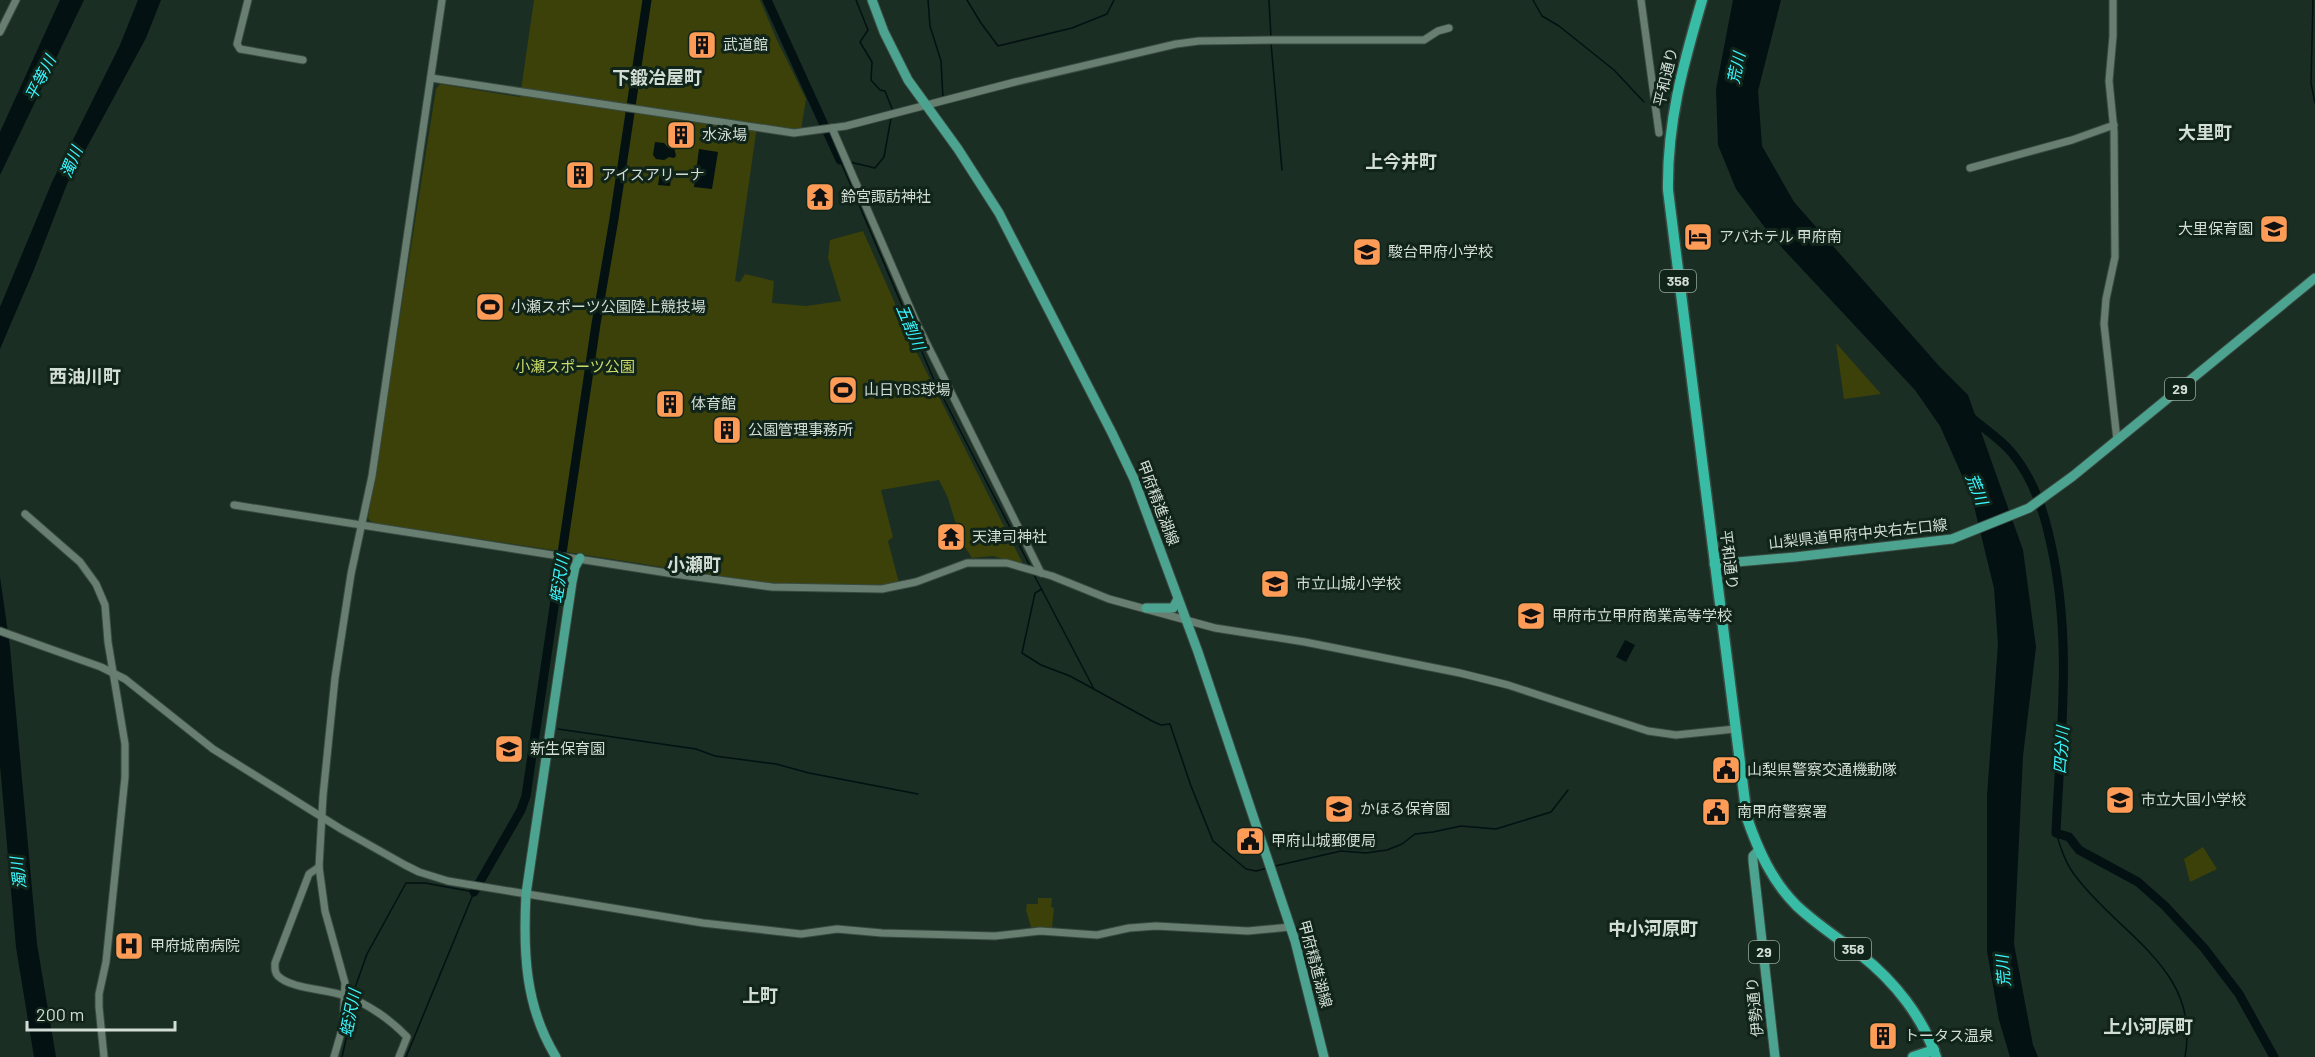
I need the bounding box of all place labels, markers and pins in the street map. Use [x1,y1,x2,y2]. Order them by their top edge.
building icon: 武道館 [686,29,718,61]
place label: 武道館 [723,35,768,53]
building icon: 水泳場 [665,119,697,151]
place label: 水泳場 [702,125,747,143]
building icon: アイスアリーナ [564,159,596,191]
place label: アイスアリーナ [601,165,705,183]
temple icon: 鈴宮諏訪神社 [804,181,836,213]
place label: 鈴宮諏訪神社 [841,187,931,205]
school or university icon: 大里保育園 [2258,213,2290,245]
place label: 大里保育園 [2178,219,2253,237]
hotel icon: アパホテル 甲府南 [1682,221,1714,253]
place label: アパホテル 甲府南 [1719,227,1842,245]
school or university icon: 駿台甲府小学校 [1351,236,1383,268]
place label: 駿台甲府小学校 [1388,242,1493,260]
sports icon: 小瀬スポーツ公園陸上競技場 [474,291,506,323]
place label: 小瀬スポーツ公園陸上競技場 [511,297,706,315]
sports icon: 山日YBS球場 [827,374,859,406]
place label: 山日YBS球場 [864,380,950,398]
building icon: 体育館 [654,388,686,420]
place label: 体育館 [691,394,736,412]
building icon: 公園管理事務所 [711,414,743,446]
place label: 公園管理事務所 [748,420,853,438]
temple icon: 天津司神社 [935,521,967,553]
place label: 天津司神社 [972,527,1047,545]
school or university icon: 市立山城小学校 [1259,568,1291,600]
place label: 市立山城小学校 [1296,574,1401,592]
school or university icon: 甲府市立甲府商業高等学校 [1515,600,1547,632]
place label: 甲府市立甲府商業高等学校 [1552,606,1732,624]
school or university icon: 新生保育園 [493,733,525,765]
place label: 新生保育園 [530,739,605,757]
public building icon: 山梨県警察交通機動隊 [1710,754,1742,786]
place label: 山梨県警察交通機動隊 [1747,760,1897,778]
school or university icon: 市立大国小学校 [2104,784,2136,816]
place label: 市立大国小学校 [2141,790,2246,808]
school or university icon: かほる保育園 [1323,793,1355,825]
public building icon: 南甲府警察署 [1700,796,1732,828]
place label: かほる保育園 [1360,799,1450,817]
place label: 南甲府警察署 [1737,802,1827,820]
public building icon: 甲府山城郵便局 [1234,825,1266,857]
place label: 甲府山城郵便局 [1271,831,1376,849]
hospital icon: 甲府城南病院 [113,930,145,962]
place label: 甲府城南病院 [150,936,240,954]
building icon: トータス温泉 [1867,1020,1899,1052]
place label: トータス温泉 [1904,1026,1994,1044]

